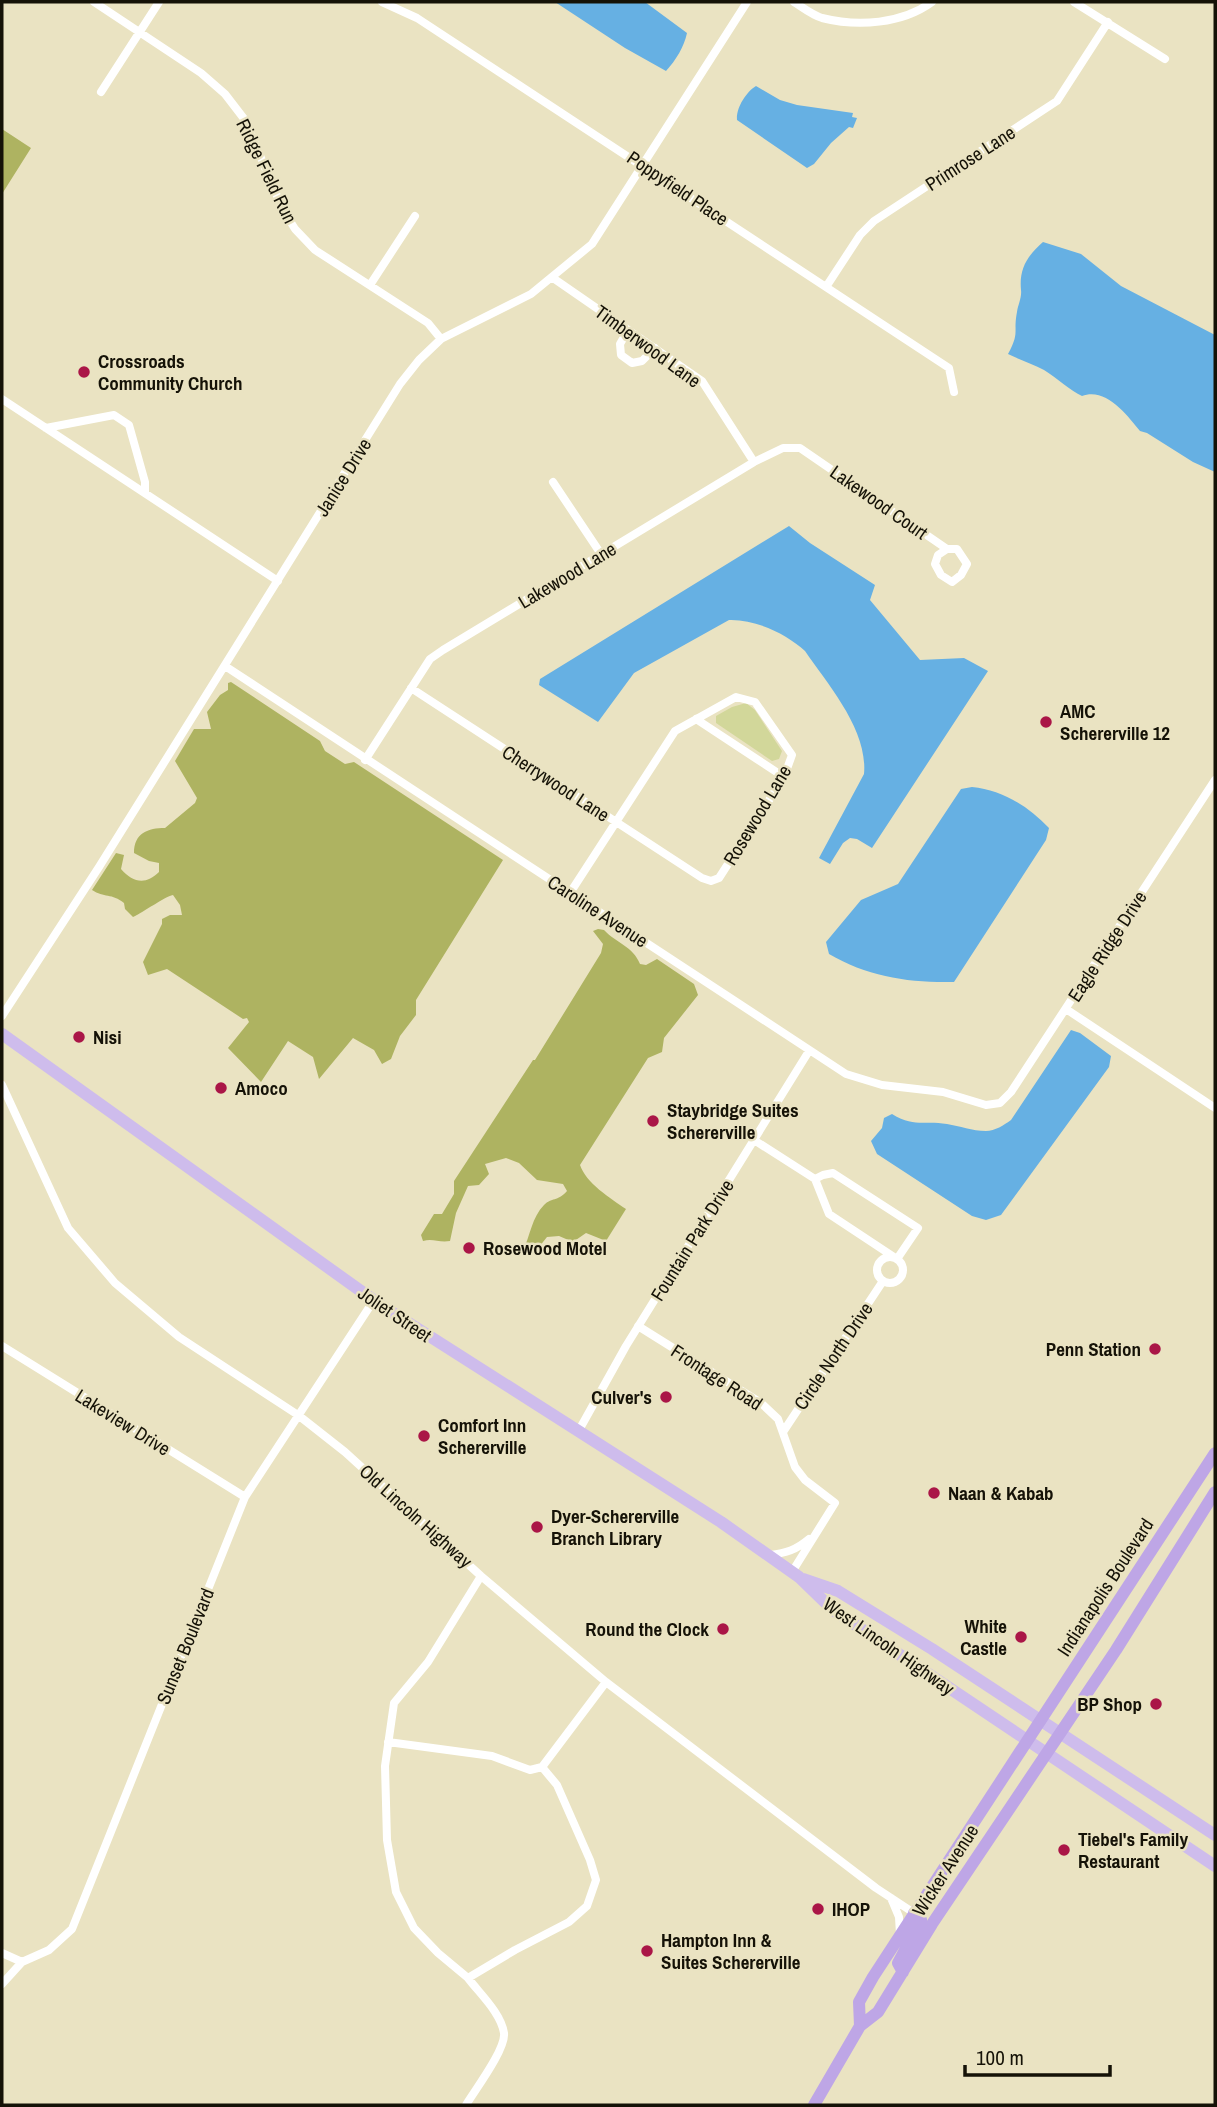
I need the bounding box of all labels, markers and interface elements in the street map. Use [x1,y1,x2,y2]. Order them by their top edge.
street label: Ridge Field Run [230,114,304,228]
street label: Primrose Lane [920,119,1020,197]
street label: Poppyfield Place [622,145,734,231]
street label: Timberwood Lane [590,299,706,393]
place label: Crossroads Community Church [98,348,243,396]
marker: Crossroads Community Church [76,364,92,380]
street label: Janice Drive [309,433,377,521]
street label: Lakewood Court [825,459,933,546]
street label: Lakewood Lane [513,536,621,614]
place label: AMC Schererville 12 [1060,698,1170,746]
marker: AMC Schererville 12 [1038,714,1054,730]
street label: Cherrywood Lane [497,739,615,827]
street label: Rosewood Lane [717,760,797,870]
street label: Caroline Avenue [543,869,653,953]
street label: Eagle Ridge Drive [1061,886,1153,1006]
place label: Nisi [93,1024,122,1050]
marker: Nisi [71,1029,87,1045]
place label: Amoco [235,1075,288,1101]
marker: Amoco [213,1080,229,1096]
place label: Staybridge Suites Schererville [667,1097,799,1145]
marker: Staybridge Suites Schererville [645,1113,661,1129]
street label: Fountain Park Drive [644,1174,740,1306]
place label: Rosewood Motel [483,1235,607,1261]
marker: Rosewood Motel [461,1240,477,1256]
street label: Joliet Street [353,1280,437,1348]
street label: Circle North Drive [787,1297,879,1415]
place label: Penn Station [1046,1336,1141,1362]
street label: Frontage Road [666,1338,768,1416]
marker: Penn Station [1147,1341,1163,1357]
street label: Lakeview Drive [71,1383,175,1461]
place label: Culver's [591,1384,652,1410]
marker: Culver's [658,1389,674,1405]
place label: Comfort Inn Schererville [438,1412,527,1460]
marker: Comfort Inn Schererville [416,1428,432,1444]
street label: Old Lincoln Highway [354,1458,478,1574]
place label: Naan & Kabab [948,1480,1054,1506]
marker: Naan & Kabab [926,1485,942,1501]
place label: Dyer-Schererville Branch Library [551,1503,680,1551]
street label: Indianapolis Boulevard [1051,1513,1159,1661]
marker: Dyer-Schererville Branch Library [529,1519,545,1535]
street label: Sunset Boulevard [150,1584,220,1708]
street label: West Lincoln Highway [818,1591,960,1701]
place label: White Castle [960,1613,1007,1661]
place label: Round the Clock [585,1616,709,1642]
marker: Round the Clock [715,1621,731,1637]
marker: White Castle [1013,1629,1029,1645]
place label: BP Shop [1077,1691,1142,1717]
marker: BP Shop [1148,1696,1164,1712]
street label: Wicker Avenue [906,1819,984,1921]
place label: Tiebel's Family Restaurant [1078,1826,1188,1874]
marker: Tiebel's Family Restaurant [1056,1842,1072,1858]
place label: IHOP [832,1896,870,1922]
marker: IHOP [810,1901,826,1917]
place label: Hampton Inn & Suites Schererville [661,1927,801,1975]
marker: Hampton Inn & Suites Schererville [639,1943,655,1959]
scale bar [965,2034,1110,2078]
text: 100 m [976,2043,1024,2072]

